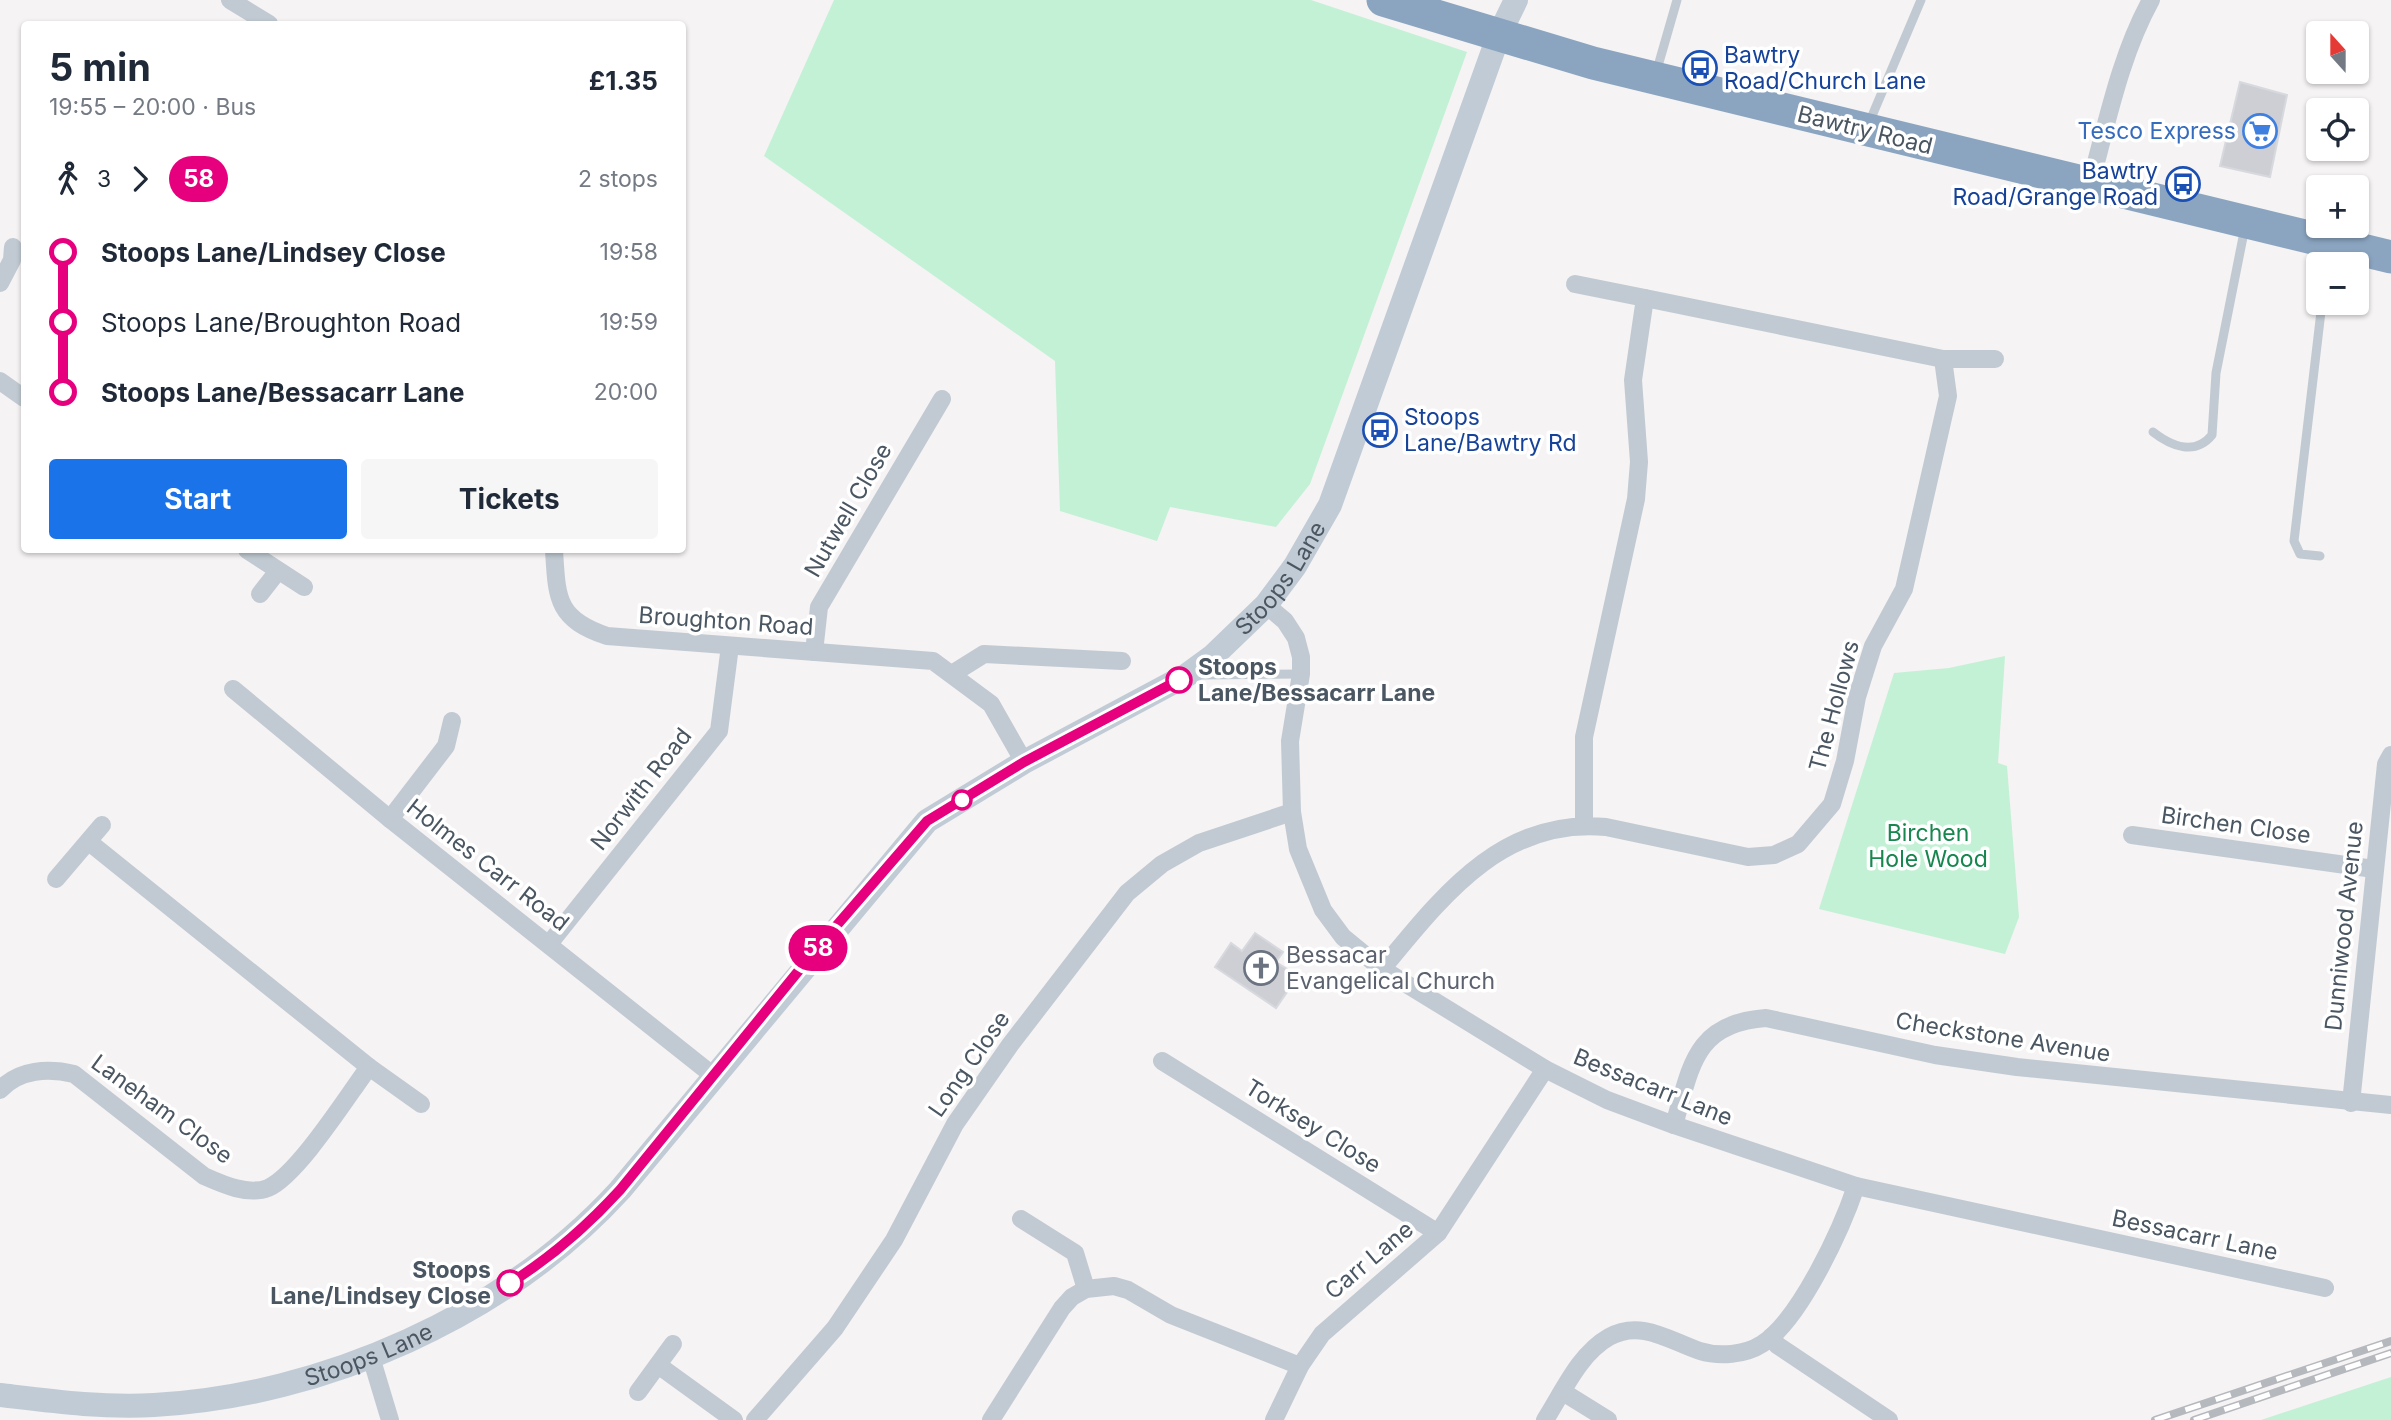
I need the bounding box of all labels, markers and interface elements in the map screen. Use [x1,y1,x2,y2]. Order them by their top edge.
north arrow [2306,21,2370,84]
map controls [2306,21,2369,315]
place label: Bawtry Road/Church Lane [1724,41,1926,95]
text: 5 min [49,44,151,90]
bus stop icon: Bawtry Road/Church Lane [1681,49,1719,87]
text: £1.35 [589,65,658,96]
text: 19:55 – 20:00 · Bus [49,93,256,121]
button: locate [2306,98,2369,161]
street label: Bawtry Road [1795,100,1935,160]
supermarket icon: Tesco Express [2241,112,2279,150]
place label: Tesco Express [2078,117,2236,145]
place label: Bawtry Road/Grange Road [1952,157,2158,211]
icon: walk [49,160,87,198]
icon: forward [121,160,159,198]
text: 58 [183,164,214,193]
text: 3 [97,165,111,193]
text: 2 stops [578,165,658,193]
bus stop icon: Bawtry Road/Grange Road [2164,165,2202,203]
button: + [2306,175,2369,238]
text: Stoops Lane/Lindsey Close [101,237,446,268]
text: 19:58 [600,238,658,266]
button: − [2306,252,2369,315]
text: Stoops Lane/Broughton Road [101,307,461,338]
text: 19:59 [600,308,658,336]
text: Stoops Lane/Bessacarr Lane [101,377,464,408]
text: 20:00 [594,378,658,406]
place label: Stoops Lane/Bawtry Rd [1404,403,1576,457]
bus stop icon: Stoops Lane/Bawtry Rd [1361,411,1399,449]
street label: Nutwell Close [798,438,898,582]
button: Start [49,459,347,539]
button: Tickets [361,459,658,539]
street label: Stoops Lane [1229,516,1332,641]
street label: Broughton Road [638,601,814,641]
street label: The Hollows [1803,637,1865,775]
place label: Stoops Lane/Bessacarr Lane [1198,653,1435,707]
marker: Stoops Lane/Bessacarr Lane [1166,667,1192,693]
street label: Norwith Road [585,722,697,856]
unlabelled marker [952,790,972,810]
street label: Holmes Carr Road [401,793,575,937]
street label: Birchen Close [2159,801,2313,849]
park label: Birchen Hole Wood [1868,819,1988,873]
street label: Dunniwood Avenue [2319,820,2369,1032]
line badge: 58 [786,925,850,971]
text: 58 [803,933,833,962]
place label: Bessacar Evangelical Church [1286,941,1495,995]
church icon: Bessacar Evangelical Church [1242,949,1280,987]
street label: Long Close [922,1006,1016,1122]
street label: Checkstone Avenue [1894,1006,2112,1068]
street label: Bessacarr Lane [1569,1042,1737,1132]
street label: Laneham Close [86,1048,238,1170]
street label: Torksey Close [1240,1073,1386,1179]
street label: Bessacarr Lane [2109,1204,2281,1266]
street label: Carr Lane [1319,1215,1419,1305]
place label: Stoops Lane/Lindsey Close [270,1256,491,1310]
marker: Stoops Lane/Lindsey Close [497,1270,523,1296]
street label: Stoops Lane [301,1317,437,1392]

